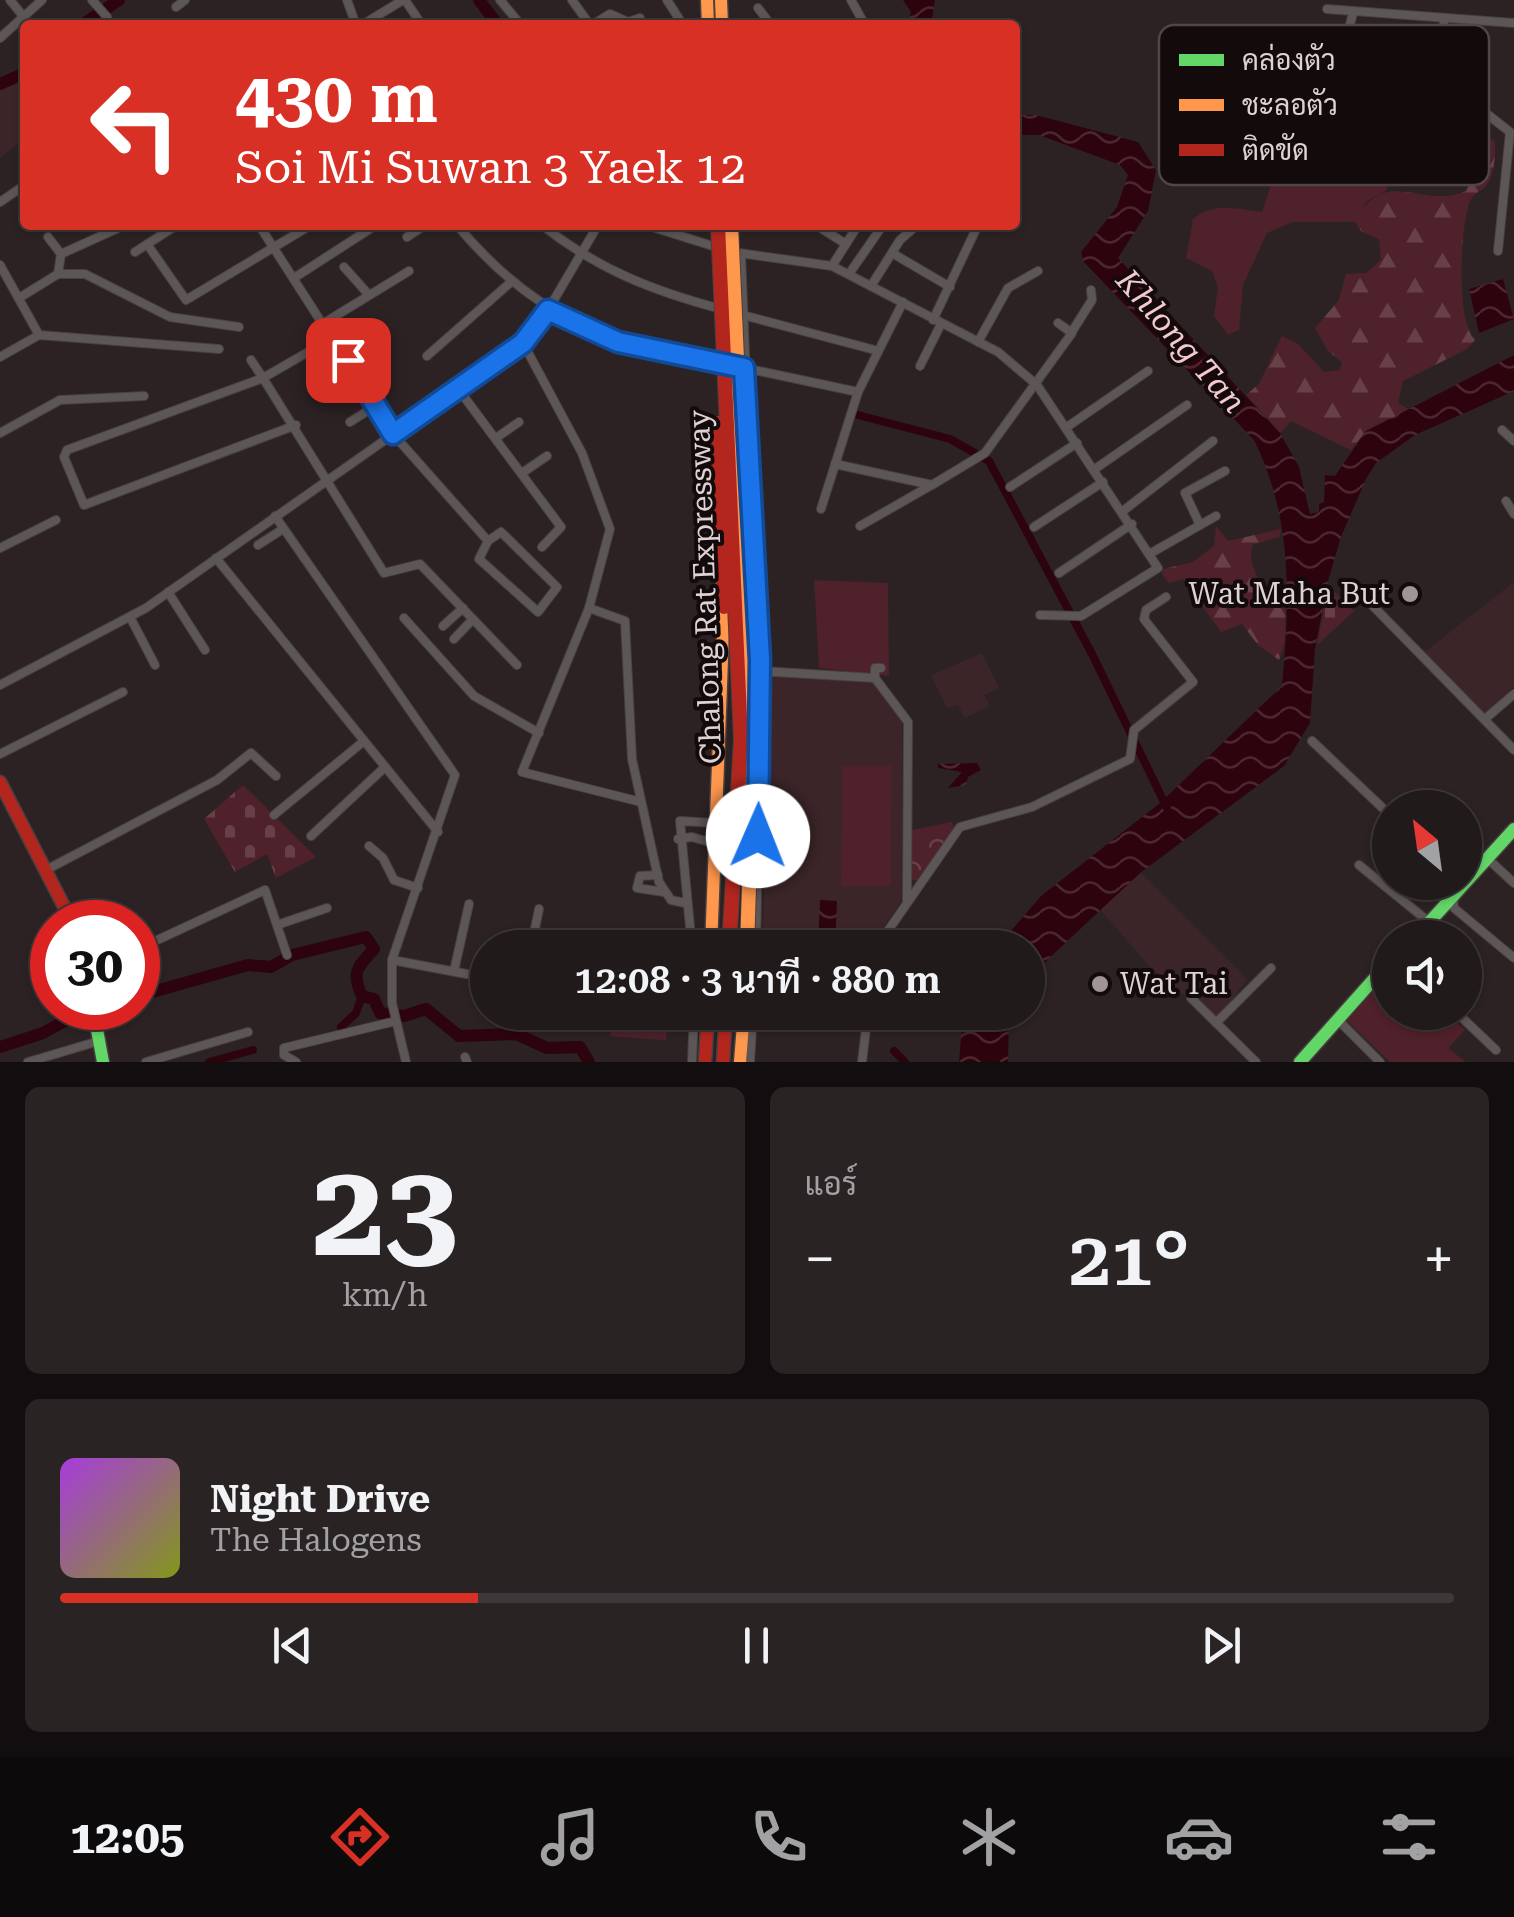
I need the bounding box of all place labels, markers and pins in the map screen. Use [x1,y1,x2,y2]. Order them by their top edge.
pin [306,318,391,403]
place label: Wat Maha But [1189,576,1390,611]
marker: Wat Maha But [1399,583,1421,605]
place label: Wat Tai [1120,966,1228,1001]
marker: Wat Tai [1089,973,1111,995]

